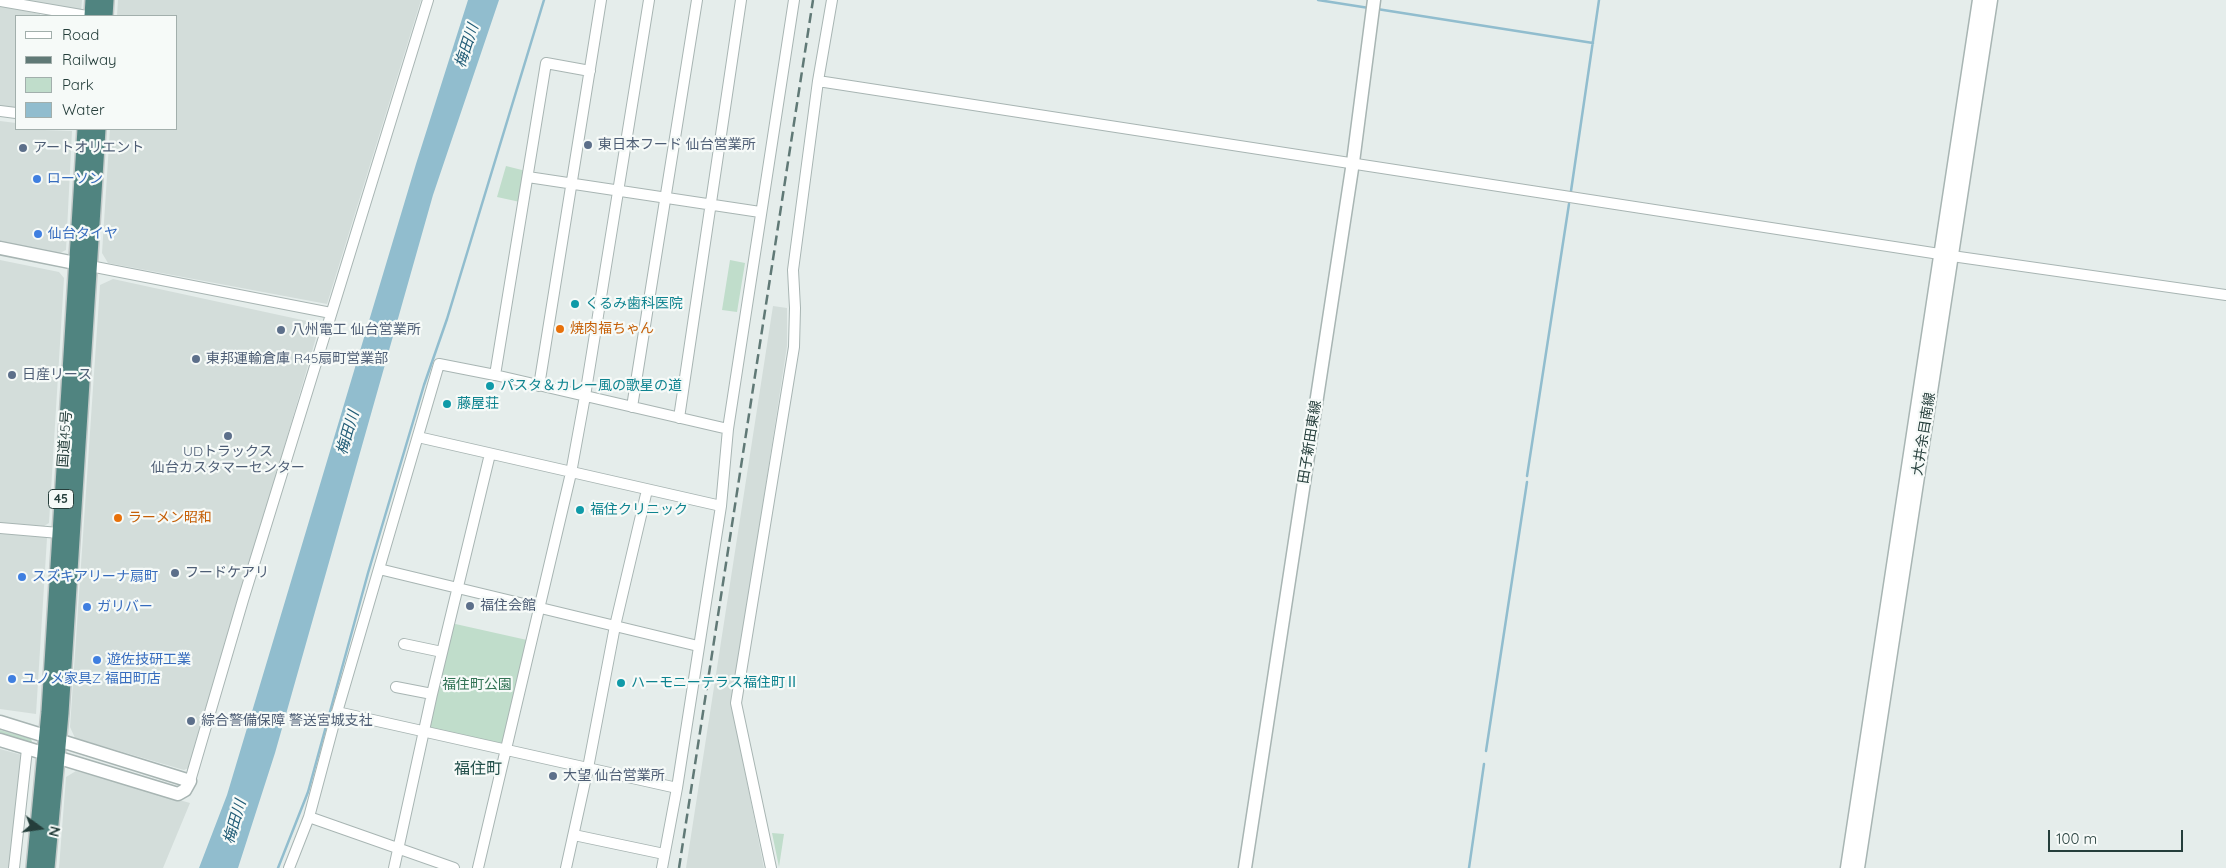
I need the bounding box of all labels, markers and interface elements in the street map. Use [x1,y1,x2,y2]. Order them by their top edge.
legend [15,15,178,130]
water label: 梅田川 [451,22,483,70]
text: Road [62,25,99,44]
text: Railway [62,50,117,69]
text: Park [62,75,94,94]
text: Water [62,100,105,119]
place label: 東日本フード 仙台営業所 [598,137,756,153]
marker: 東日本フード 仙台営業所 [582,139,594,151]
place label: アートオリエント [33,140,144,156]
marker: アートオリエント [17,142,29,154]
place label: ローソン [47,171,103,187]
marker: ローソン [31,173,43,185]
place label: 仙台タイヤ [48,226,118,242]
marker: 仙台タイヤ [32,228,44,240]
place label: くるみ歯科医院 [585,296,683,312]
marker: くるみ歯科医院 [569,298,581,310]
place label: 焼肉福ちゃん [570,321,654,337]
place label: 八州電工 仙台営業所 [291,322,421,338]
marker: 焼肉福ちゃん [554,323,566,335]
marker: 八州電工 仙台営業所 [275,324,287,336]
place label: 東邦運輸倉庫 R45扇町営業部 [206,351,388,367]
marker: 東邦運輸倉庫 R45扇町営業部 [190,353,202,365]
place label: 日産リース [22,367,92,383]
marker: 日産リース [6,369,18,381]
place label: パスタ＆カレー風の歌星の道 [500,378,682,394]
marker: パスタ＆カレー風の歌星の道 [484,380,496,392]
street label: 大井余目南線 [1909,391,1939,477]
place label: 藤屋荘 [457,396,499,412]
marker: 藤屋荘 [441,398,453,410]
street label: 田子新田東線 [1295,399,1325,485]
water label: 梅田川 [333,409,363,457]
street label: 国道45号 [55,410,75,468]
marker: UDトラックス 仙台カスタマーセンター [222,430,234,442]
place label: UDトラックス 仙台カスタマーセンター [151,444,305,477]
road number: 45 [48,489,74,508]
place label: 福住クリニック [590,502,688,518]
marker: 福住クリニック [574,504,586,516]
place label: ラーメン昭和 [128,510,212,526]
marker: ラーメン昭和 [112,512,124,524]
place label: フードケアリ [185,565,269,581]
marker: フードケアリ [169,567,181,579]
place label: スズキアリーナ扇町 [32,569,158,585]
marker: スズキアリーナ扇町 [16,571,28,583]
place label: 福住会館 [480,598,536,614]
place label: ガリバー [97,599,153,615]
marker: 福住会館 [464,600,476,612]
marker: ガリバー [81,601,93,613]
place label: 遊佐技研工業 [107,652,191,668]
marker: 遊佐技研工業 [91,654,103,666]
place label: ユノメ家具Z 福田町店 [22,671,161,687]
marker: ユノメ家具Z 福田町店 [6,673,18,685]
place label: ハーモニーテラス福住町Ⅱ [631,675,799,691]
park label: 福住町公園 [442,677,512,693]
marker: ハーモニーテラス福住町Ⅱ [615,677,627,689]
place label: 綜合警備保障 警送宮城支社 [201,713,373,729]
marker: 綜合警備保障 警送宮城支社 [185,715,197,727]
district label: 福住町 [454,759,502,779]
place label: 大望 仙台営業所 [563,768,665,784]
marker: 大望 仙台営業所 [547,770,559,782]
water label: 梅田川 [220,798,250,846]
north arrow [15,803,65,853]
scale bar [2051,820,2186,852]
text: N [45,824,65,839]
text: 100 m [2056,829,2097,848]

